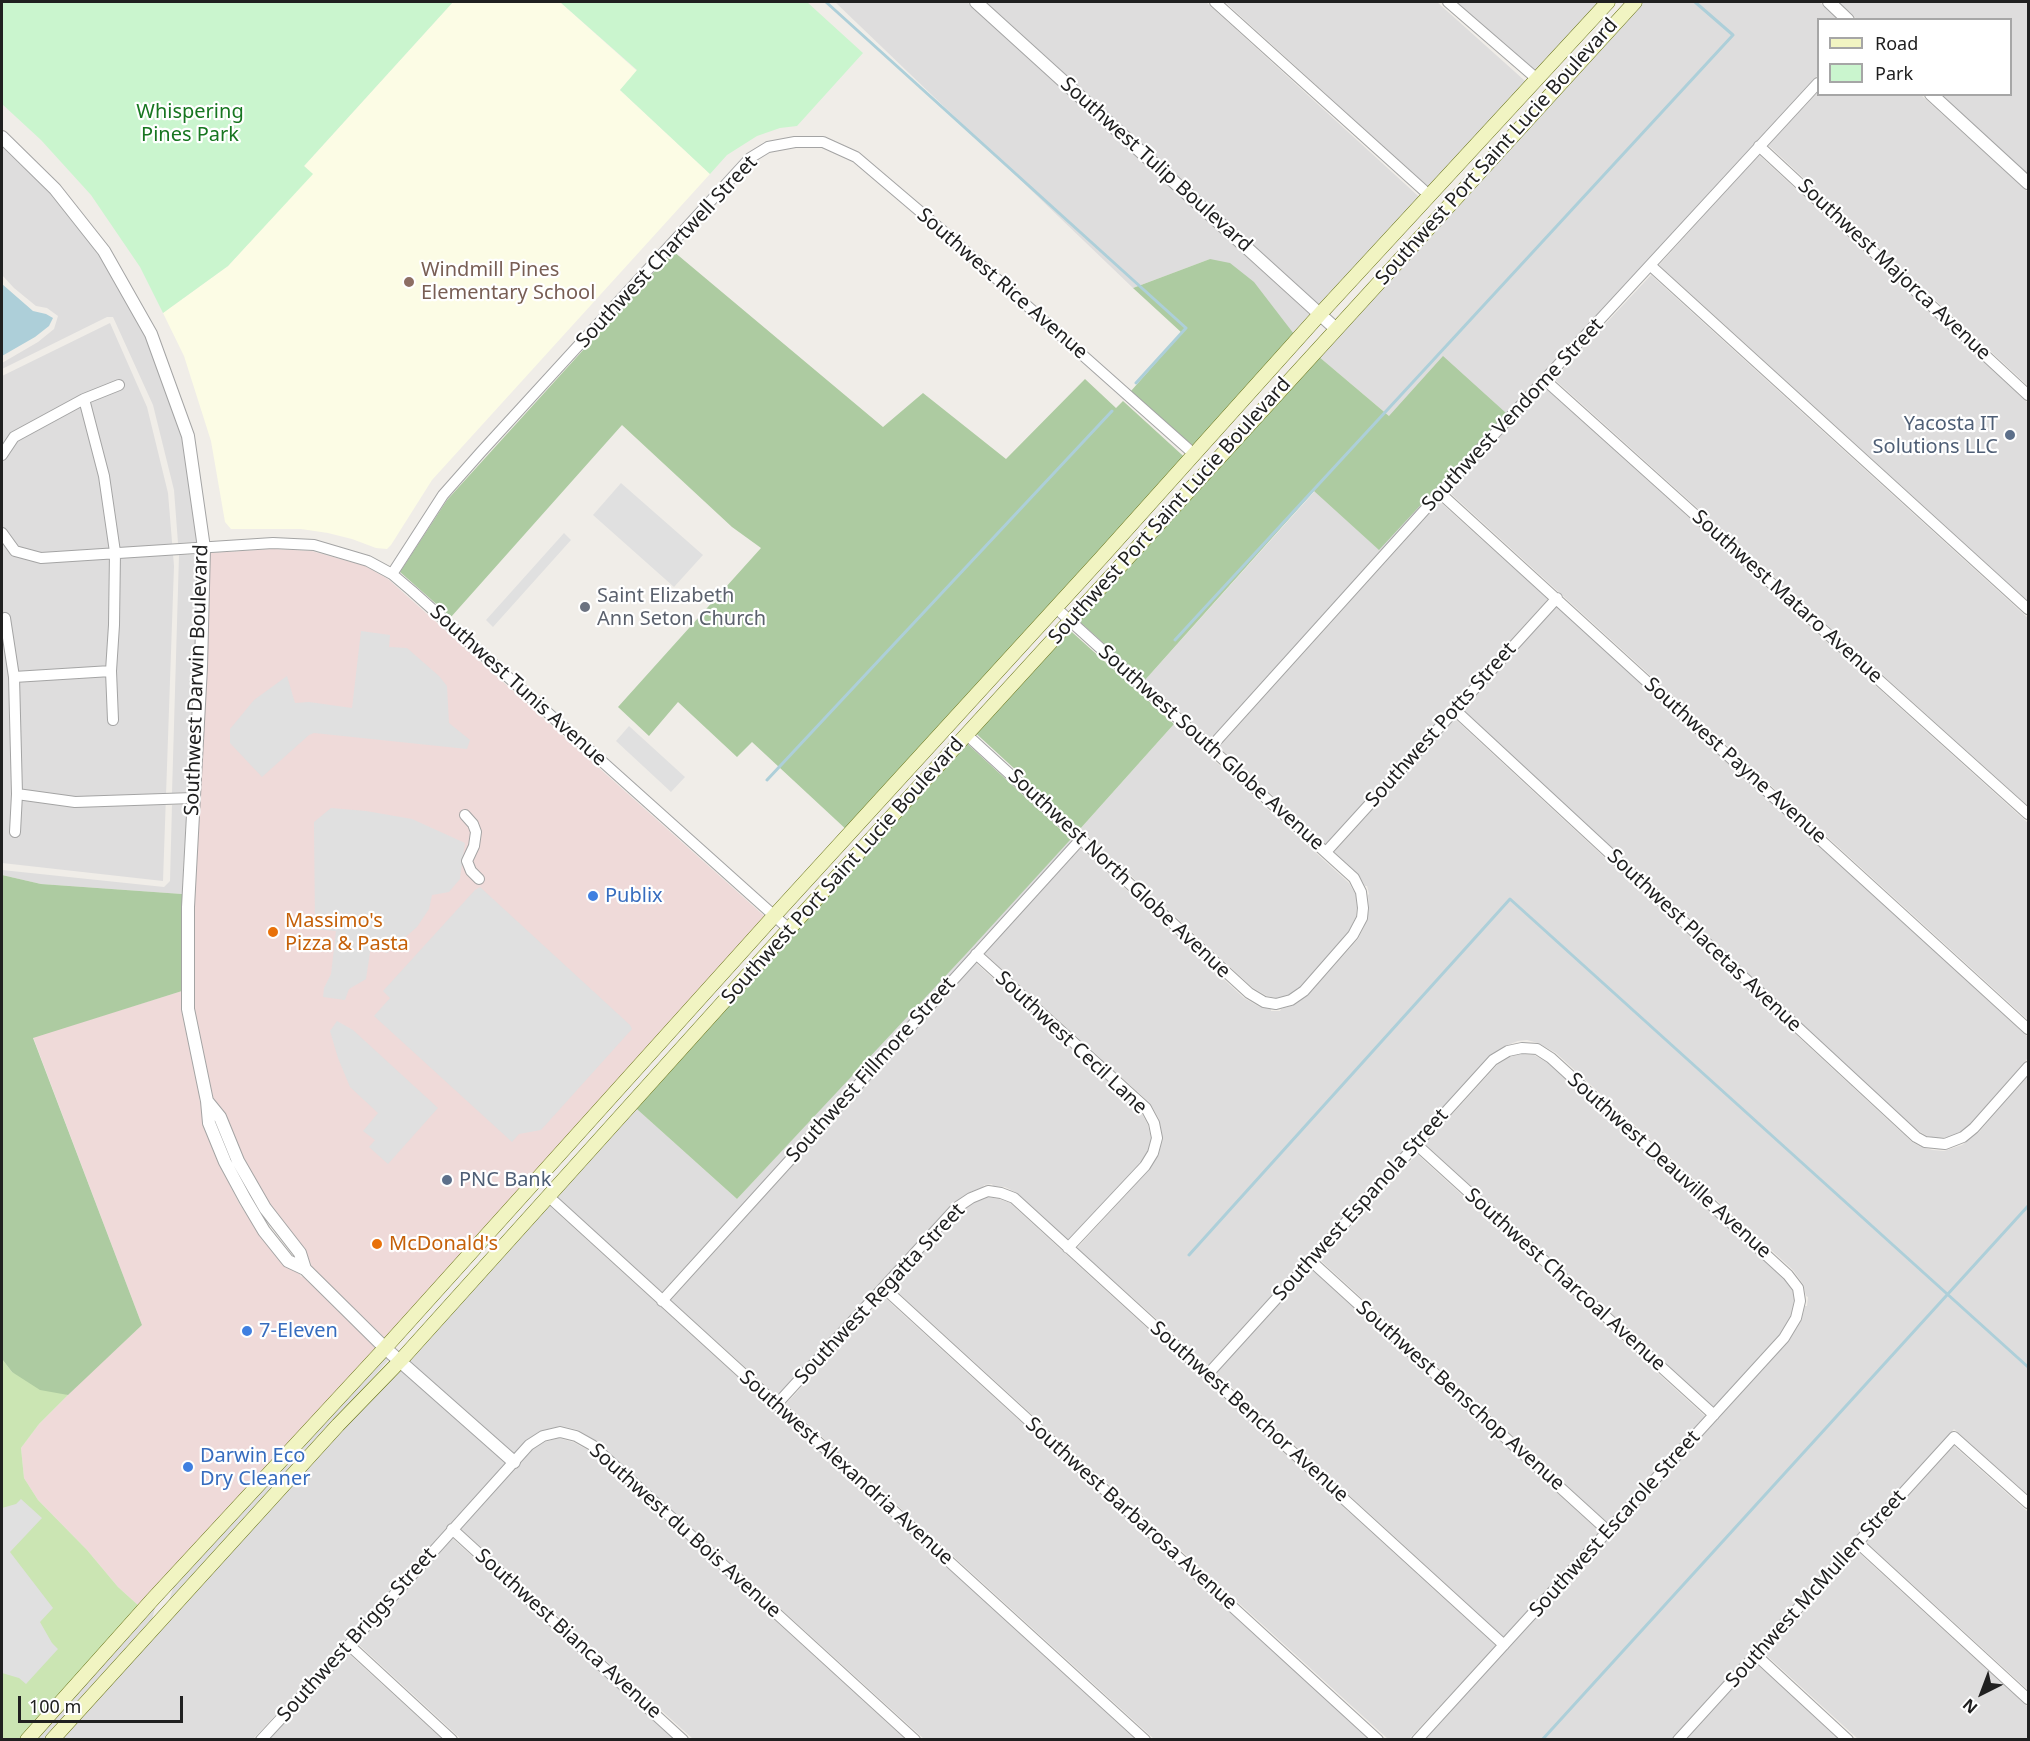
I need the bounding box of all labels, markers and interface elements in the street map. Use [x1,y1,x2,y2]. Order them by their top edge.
street label: Southwest Port Saint Lucie Boulevard [1371,14,1623,290]
legend [1817,18,2012,96]
text: Road [1875,31,1918,55]
text: Park [1875,61,1913,85]
street label: Southwest Tulip Boulevard [1055,73,1257,257]
park label: Whispering Pines Park [136,100,244,147]
street label: Southwest Chartwell Street [572,151,762,353]
street label: Southwest Majorca Avenue [1793,174,1995,366]
street label: Southwest Rice Avenue [912,203,1092,365]
place label: Windmill Pines Elementary School [421,258,595,305]
marker: Windmill Pines Elementary School [402,275,416,289]
street label: Southwest Vendome Street [1417,314,1609,516]
street label: Southwest Port Saint Lucie Boulevard [1044,373,1296,649]
place label: Yacosta IT Solutions LLC [1873,412,1998,459]
marker: Yacosta IT Solutions LLC [2003,428,2017,442]
street label: Southwest Mataro Avenue [1687,505,1887,689]
street label: Southwest Darwin Boulevard [180,544,214,816]
place label: Saint Elizabeth Ann Seton Church [597,584,766,631]
street label: Southwest Tunis Avenue [425,600,611,772]
marker: Saint Elizabeth Ann Seton Church [578,600,592,614]
street label: Southwest Potts Street [1361,638,1521,812]
street label: Southwest South Globe Avenue [1093,640,1329,856]
street label: Southwest Payne Avenue [1639,673,1831,849]
street label: Southwest Port Saint Lucie Boulevard [717,733,969,1009]
street label: Southwest North Globe Avenue [1003,765,1235,983]
street label: Southwest Placetas Avenue [1602,845,1806,1037]
place label: Publix [605,884,663,908]
marker: Publix [586,889,600,903]
place label: Massimo's Pizza & Pasta [285,909,409,956]
marker: Massimo's Pizza & Pasta [266,925,280,939]
street label: Southwest Cecil Lane [990,967,1152,1119]
street label: Southwest Fillmore Street [781,972,961,1168]
street label: Southwest Deauville Avenue [1562,1068,1776,1264]
street label: Southwest Espanola Street [1268,1104,1454,1306]
place label: PNC Bank [459,1168,551,1192]
marker: PNC Bank [440,1173,454,1187]
street label: Southwest Charcoal Avenue [1460,1184,1670,1376]
street label: Southwest Regatta Street [790,1199,970,1389]
place label: McDonald's [389,1232,498,1256]
marker: McDonald's [370,1237,384,1251]
street label: Southwest Benschop Avenue [1351,1296,1569,1496]
street label: Southwest Benchor Avenue [1145,1317,1353,1507]
place label: 7-Eleven [259,1319,338,1343]
marker: 7-Eleven [240,1324,254,1338]
street label: Southwest Alexandria Avenue [734,1366,958,1570]
street label: Southwest Barbarosa Avenue [1020,1413,1242,1615]
street label: Southwest Escarole Street [1525,1426,1705,1622]
street label: Southwest du Bois Avenue [584,1439,786,1623]
place label: Darwin Eco Dry Cleaner [200,1444,310,1491]
marker: Darwin Eco Dry Cleaner [181,1460,195,1474]
street label: Southwest McMullen Street [1721,1485,1911,1693]
street label: Southwest Briggs Street [273,1543,441,1727]
street label: Southwest Bianca Avenue [470,1544,666,1724]
north arrow [1952,1663,2012,1723]
scale bar [21,1684,186,1722]
text: 100 m [29,1694,81,1718]
text: N [1958,1694,1982,1719]

